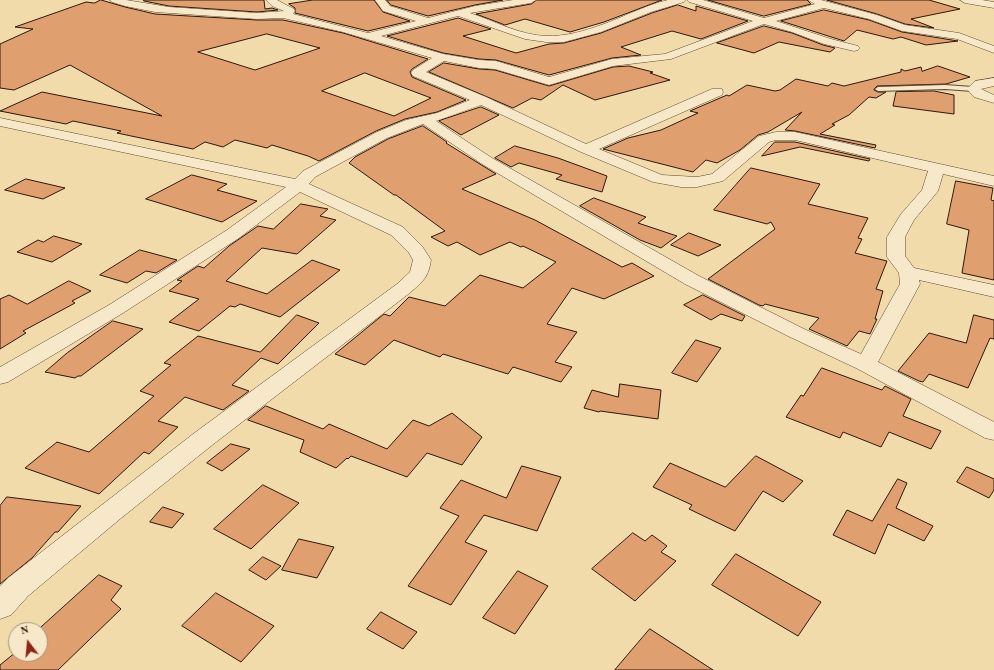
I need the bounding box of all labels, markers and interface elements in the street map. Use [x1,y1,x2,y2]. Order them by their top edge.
north arrow [8,622,48,662]
text: N [19,625,30,637]

